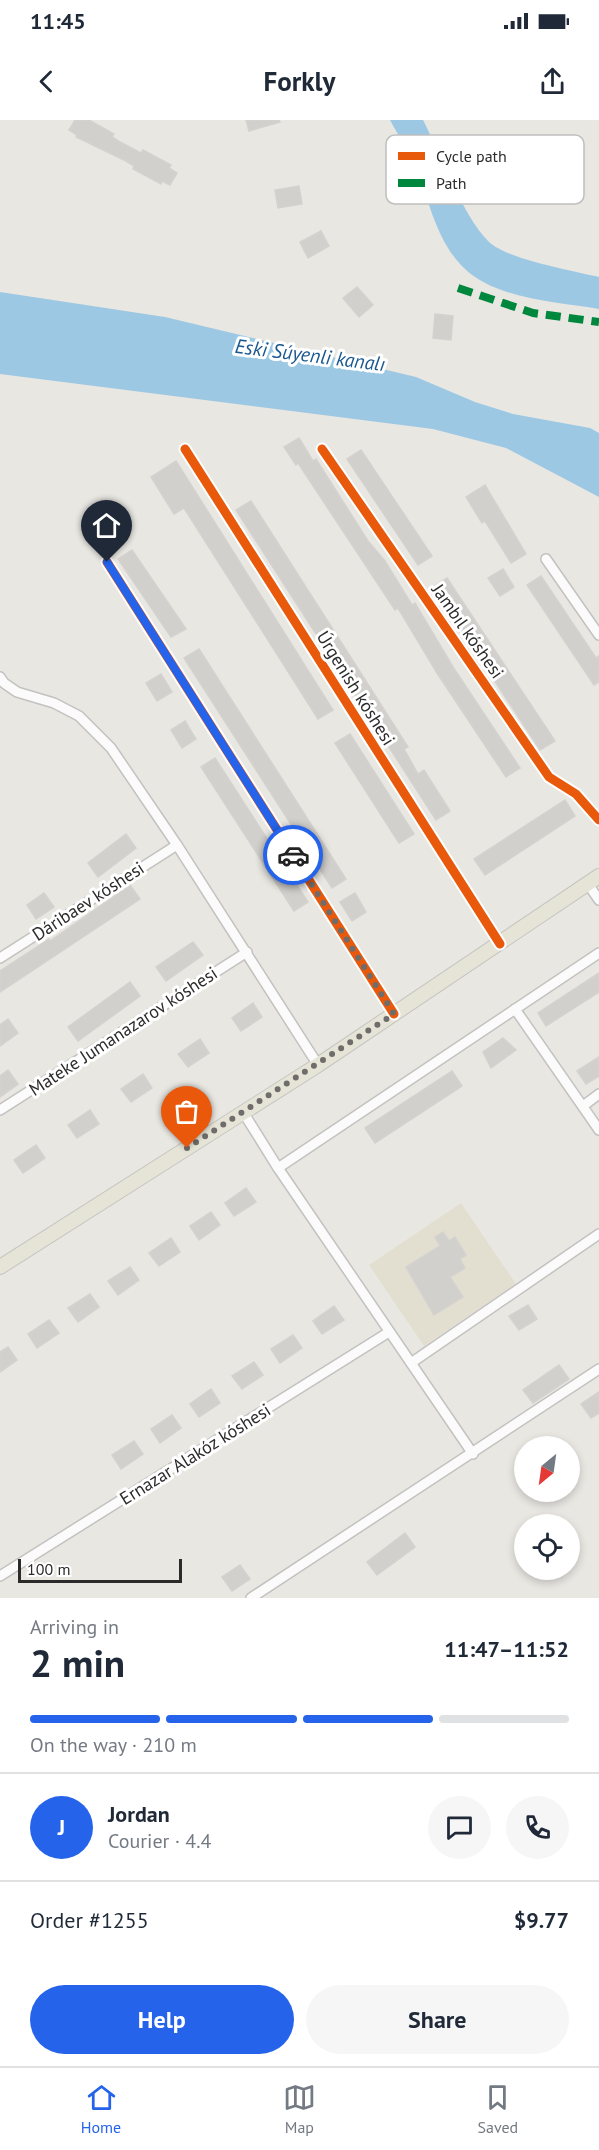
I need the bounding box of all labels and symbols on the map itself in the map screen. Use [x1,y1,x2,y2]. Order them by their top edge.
legend [386,135,584,204]
text: Cycle path [436,146,507,166]
text: Path [436,173,467,193]
water label: Eski Súyenli kanalı [233,333,387,377]
pin [81,500,132,562]
street label: Jambıl kóshesi [426,578,509,683]
street label: Úrgenish kóshesi [312,627,400,749]
courier [263,825,323,885]
street label: Dáribaev kóshesi [28,856,148,946]
street label: Mateke Jumanazarov kóshesi [24,961,222,1101]
pin [161,1086,212,1148]
street label: Ernazar Alakóz kóshesi [115,1398,275,1510]
north arrow [514,1436,580,1502]
scale bar [18,1556,182,1584]

